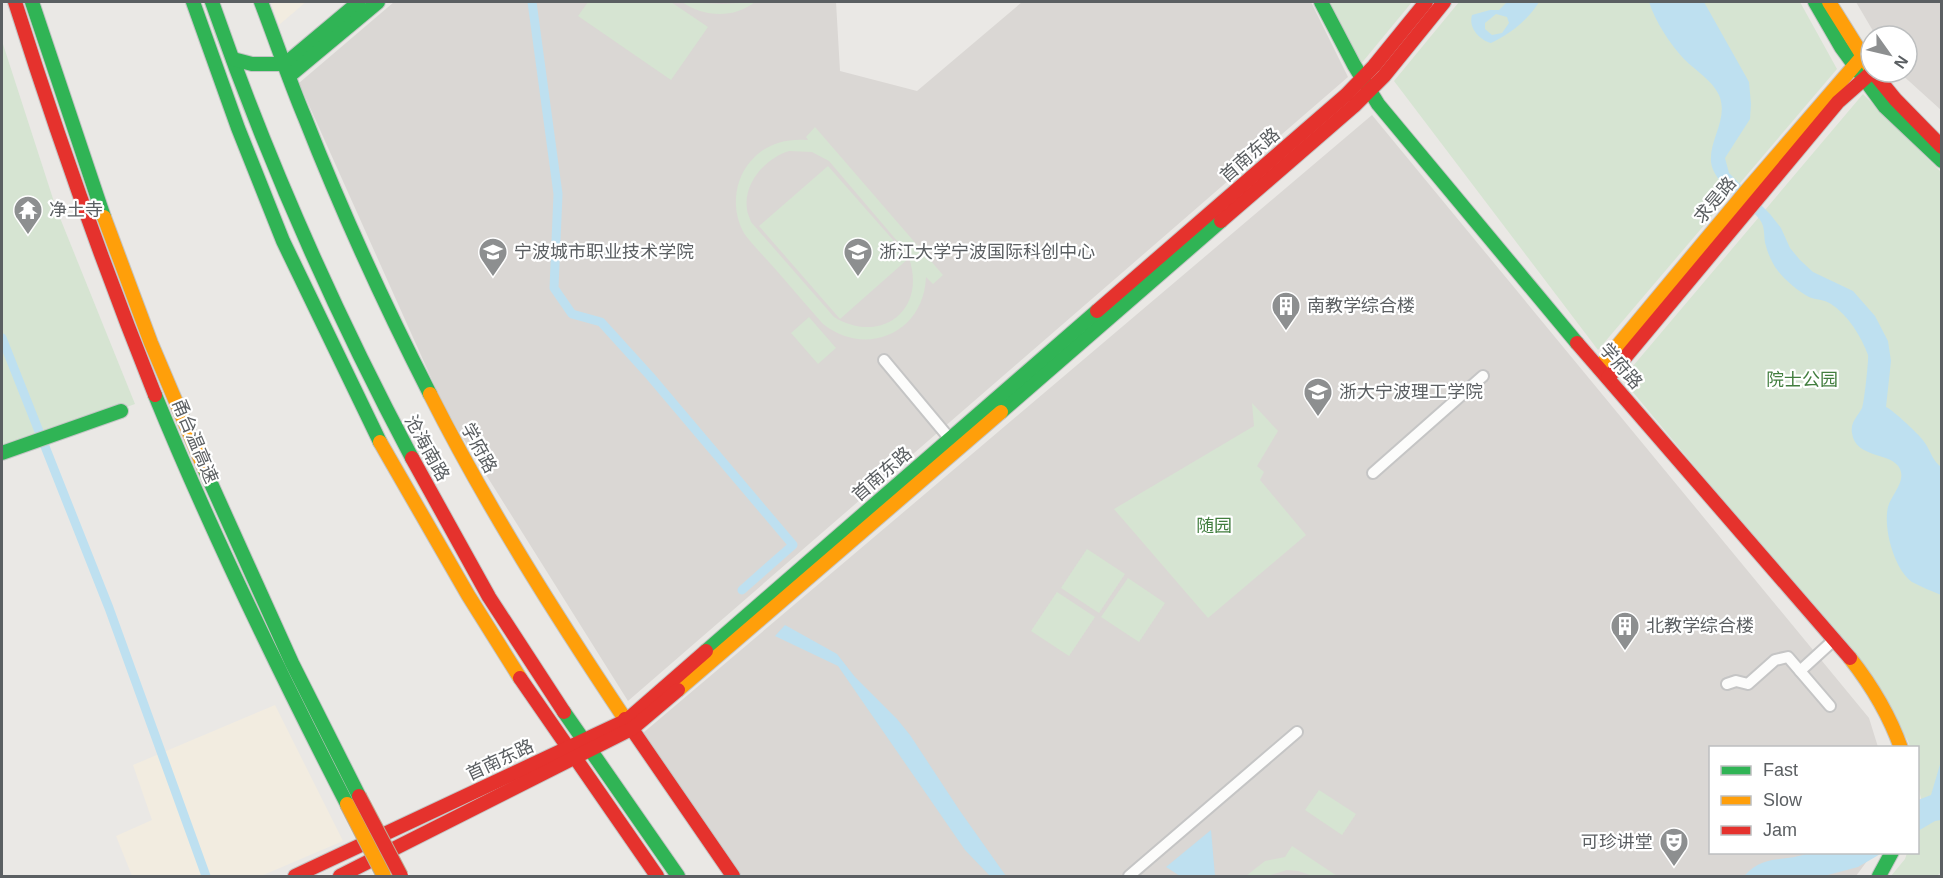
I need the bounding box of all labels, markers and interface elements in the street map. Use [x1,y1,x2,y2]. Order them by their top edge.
north arrow [1859,24,1919,84]
text: N [1891,53,1911,72]
street label: 首南东路 [1216,124,1284,186]
street label: 求是路 [1690,173,1740,227]
temple icon: 净土寺 [12,194,44,236]
place label: 净土寺 [49,200,103,220]
school or university icon: 宁波城市职业技术学院 [477,236,509,278]
school or university icon: 浙江大学宁波国际科创中心 [842,236,874,278]
place label: 宁波城市职业技术学院 [514,242,694,262]
place label: 浙江大学宁波国际科创中心 [879,242,1095,262]
building icon: 南教学综合楼 [1270,290,1302,332]
place label: 南教学综合楼 [1307,296,1415,316]
street label: 学府路 [1596,339,1646,393]
park label: 院士公园 [1766,370,1838,390]
school or university icon: 浙大宁波理工学院 [1302,376,1334,418]
place label: 浙大宁波理工学院 [1339,382,1483,402]
street label: 甬台温高速 [168,396,222,486]
street label: 沧海南路 [401,412,453,484]
street label: 学府路 [457,420,501,476]
street label: 首南东路 [848,443,916,505]
park label: 随园 [1196,516,1232,536]
building icon: 北教学综合楼 [1609,610,1641,652]
place label: 北教学综合楼 [1646,616,1754,636]
street label: 首南东路 [463,736,537,784]
legend [1709,746,1919,854]
text: Fast [1763,760,1798,780]
text: Slow [1763,790,1803,810]
text: Jam [1763,820,1797,840]
theatre icon: 可珍讲堂 [1658,826,1690,868]
place label: 可珍讲堂 [1581,832,1653,852]

